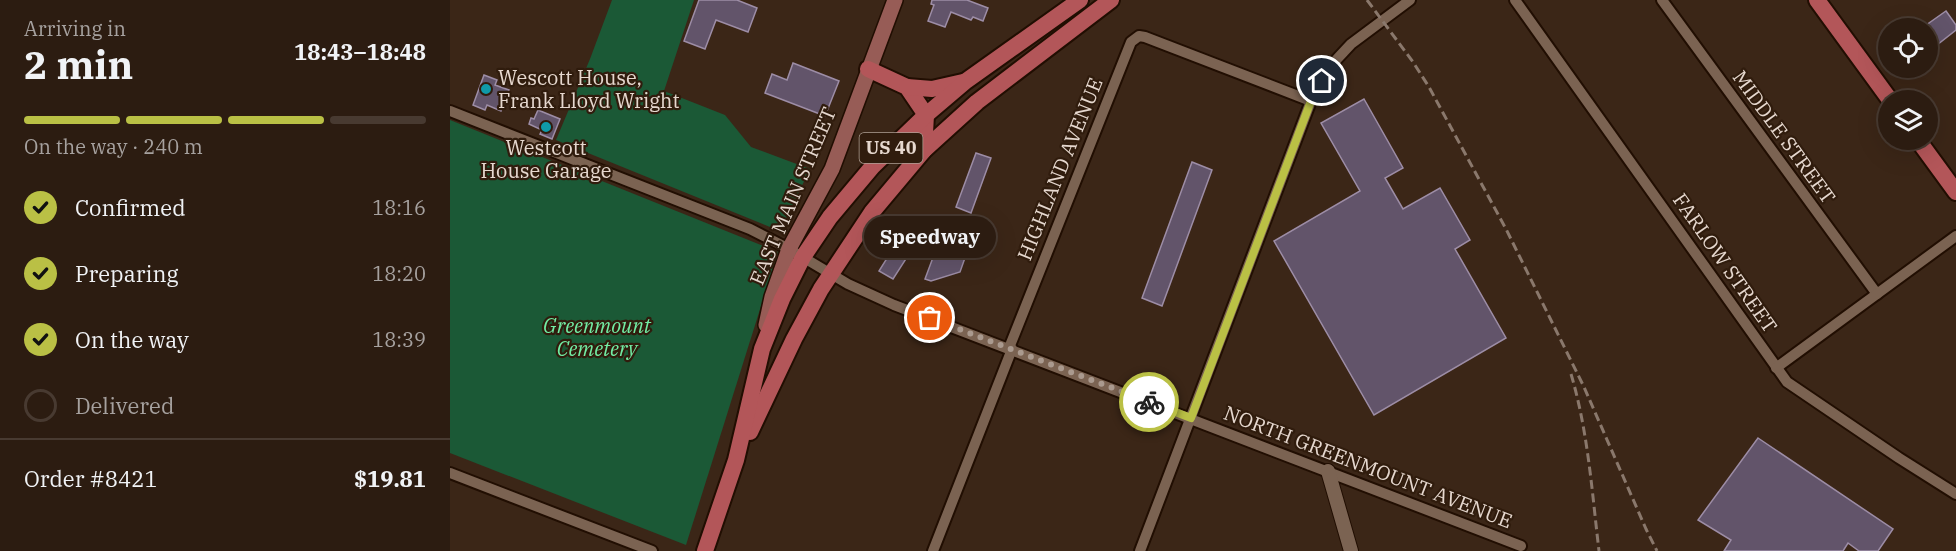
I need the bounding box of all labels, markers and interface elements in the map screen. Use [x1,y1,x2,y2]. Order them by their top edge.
text: Arriving in [24,15,126,42]
map controls [1878,18,1938,150]
button: locate [1878,18,1938,78]
text: 18:43–18:48 [294,37,426,66]
text: 2 min [24,39,133,90]
pin [1296,55,1347,106]
place label: Wescott House, Frank Lloyd Wright [498,64,680,114]
icon: home [1305,64,1338,97]
street label: MIDDLE STREET [1727,65,1842,209]
street label: HIGHLAND AVENUE [1011,73,1109,264]
marker: Wescott House, Frank Lloyd Wright [479,82,493,96]
button: layers [1878,90,1938,150]
street label: EAST MAIN STREET [743,103,842,289]
marker: Westcott House Garage [539,120,553,134]
text: On the way · 240 m [24,133,203,160]
road number: US 40 [860,133,922,163]
place label: Westcott House Garage [480,134,612,184]
street label: FARLOW STREET [1667,187,1784,338]
icon: check [24,191,57,224]
text: Confirmed [75,193,186,222]
text: 18:16 [372,194,426,221]
callout: Speedway [864,216,996,258]
text: Speedway [880,223,980,250]
icon: check [24,257,57,290]
text: Preparing [75,259,179,288]
text: 18:20 [372,260,426,287]
pin [904,292,955,343]
icon: bag [913,301,946,334]
park label: Greenmount Cemetery [543,312,652,362]
icon: check [24,323,57,356]
text: On the way [75,325,189,354]
text: 18:39 [372,326,426,353]
courier [1119,372,1179,432]
icon: bike [1133,386,1166,419]
text: Delivered [75,391,174,420]
street label: NORTH GREENMOUNT AVENUE [1220,399,1516,534]
text: Order #8421 [24,464,158,493]
text: $19.81 [354,464,426,493]

